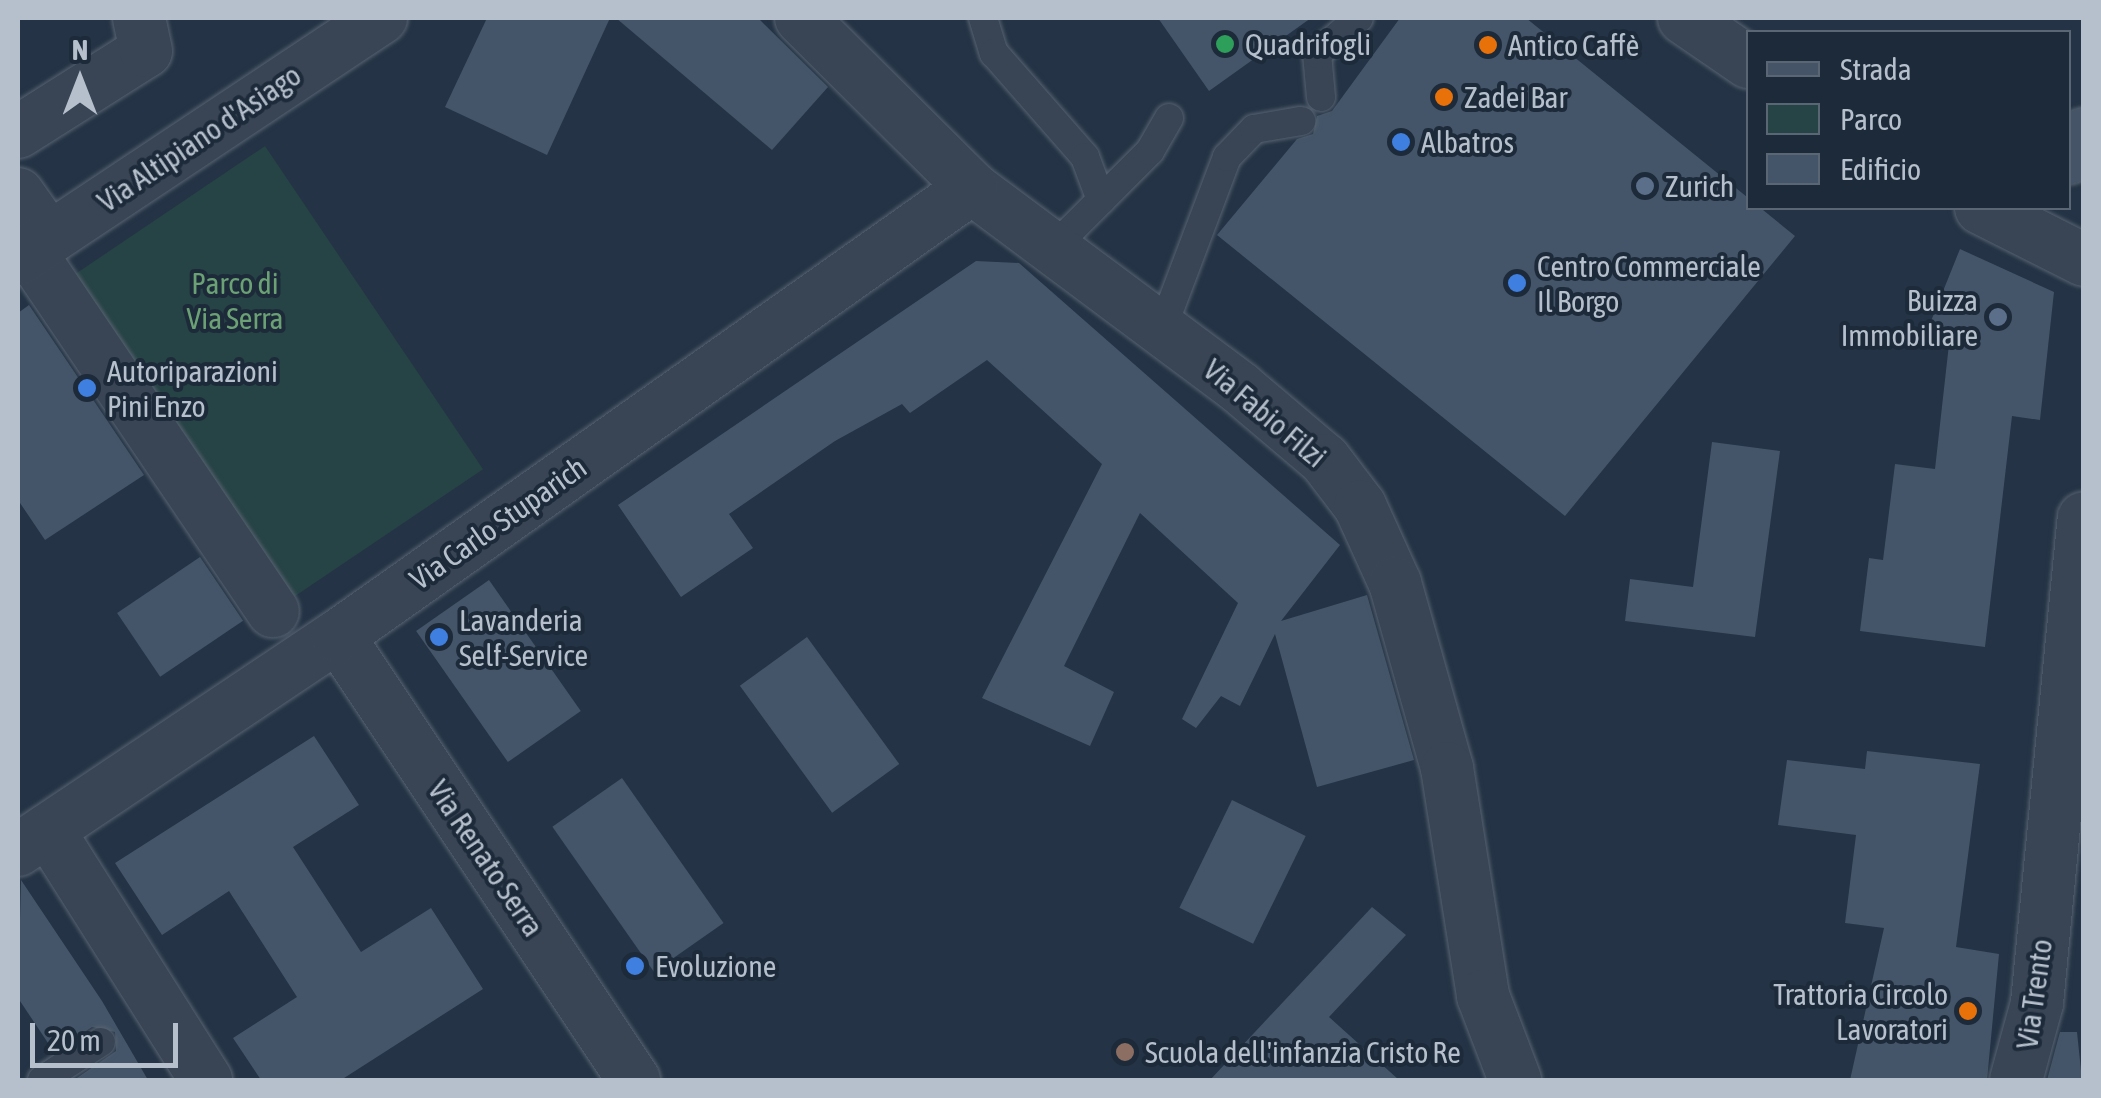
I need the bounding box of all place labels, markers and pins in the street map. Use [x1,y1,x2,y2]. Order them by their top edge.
place label: Quadrifogli [1245,26,1371,62]
place label: Antico Caffè [1508,27,1639,63]
marker: Quadrifogli [1214,33,1236,55]
marker: Antico Caffè [1477,34,1499,56]
place label: Zadei Bar [1464,79,1567,115]
marker: Zadei Bar [1433,86,1455,108]
place label: Albatros [1421,124,1514,160]
marker: Albatros [1390,131,1412,153]
place label: Zurich [1665,168,1734,204]
marker: Zurich [1634,175,1656,197]
place label: Centro Commerciale Il Borgo [1537,248,1761,318]
marker: Centro Commerciale Il Borgo [1506,272,1528,294]
place label: Buizza Immobiliare [1841,282,1978,352]
marker: Buizza Immobiliare [1987,306,2009,328]
place label: Autoriparazioni Pini Enzo [107,353,278,424]
marker: Autoriparazioni Pini Enzo [76,377,98,399]
place label: Lavanderia Self-Service [459,602,588,672]
marker: Lavanderia Self-Service [428,626,450,648]
place label: Evoluzione [655,948,776,984]
marker: Evoluzione [624,955,646,977]
place label: Trattoria Circolo Lavoratori [1773,976,1948,1046]
marker: Trattoria Circolo Lavoratori [1957,1000,1979,1022]
place label: Scuola dell'infanzia Cristo Re [1145,1034,1461,1070]
marker: Scuola dell'infanzia Cristo Re [1114,1041,1136,1063]

